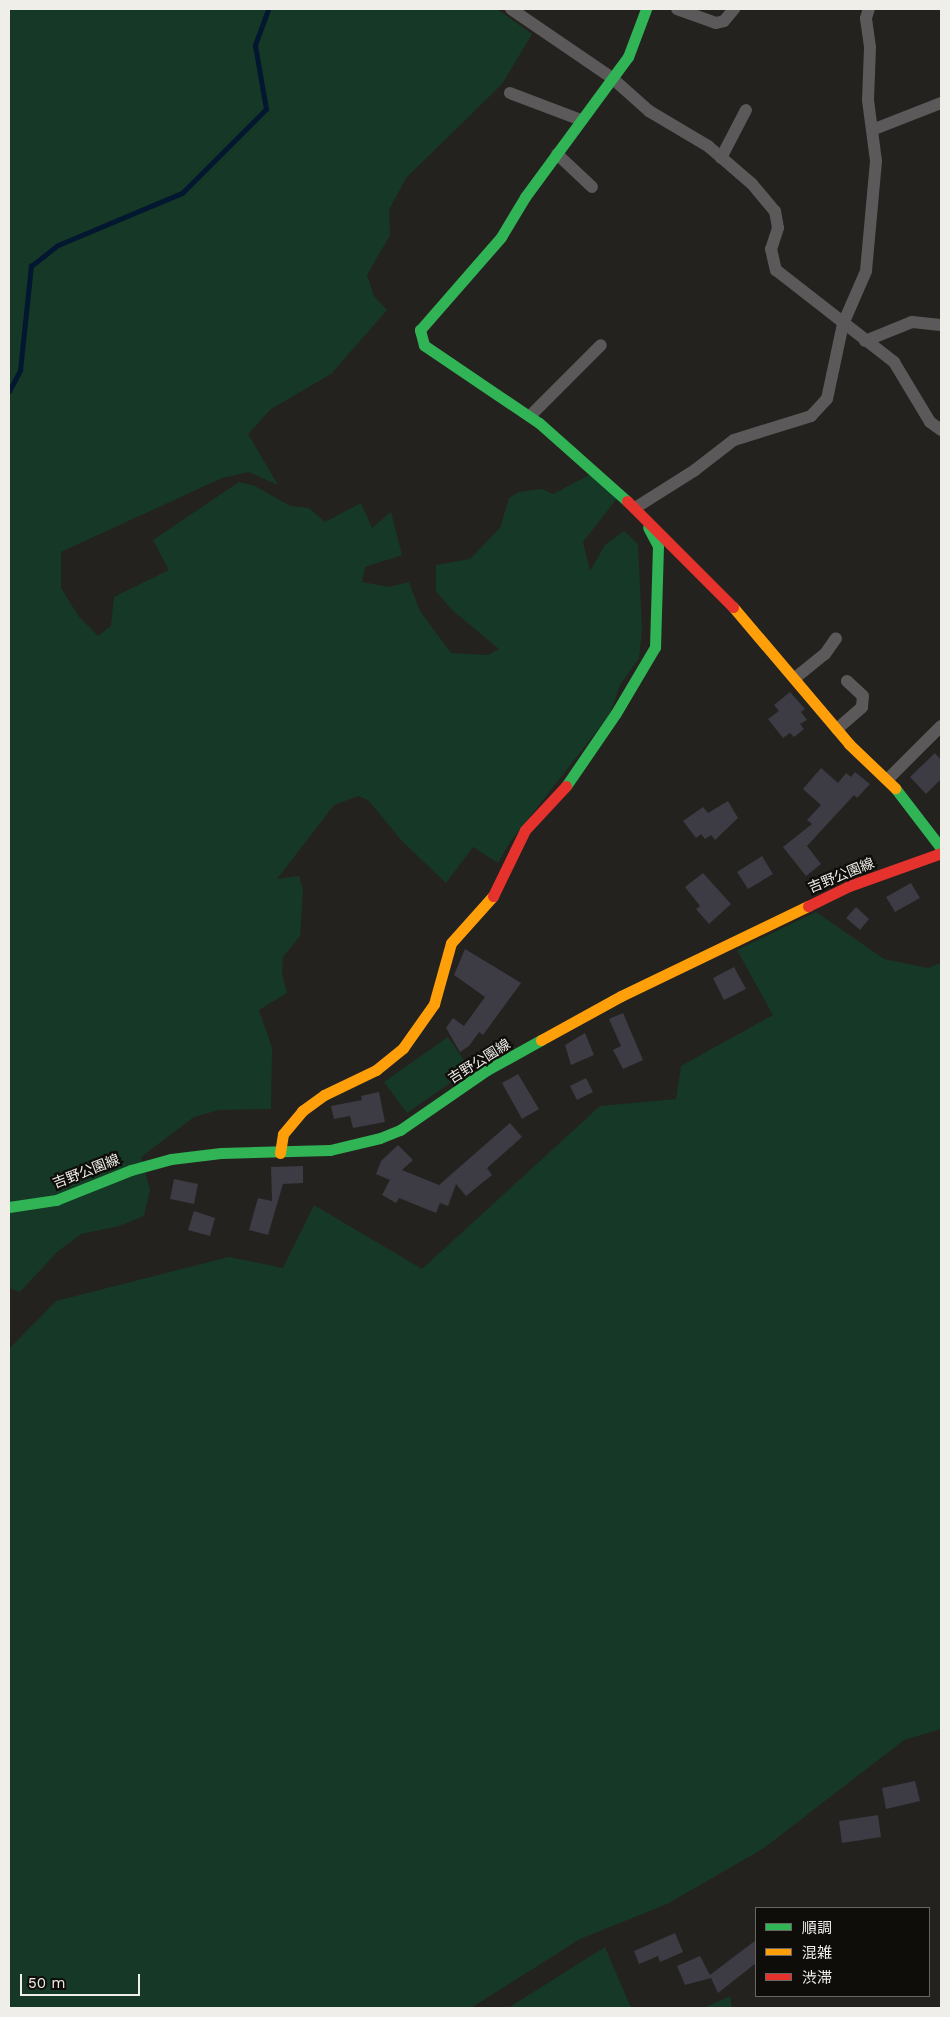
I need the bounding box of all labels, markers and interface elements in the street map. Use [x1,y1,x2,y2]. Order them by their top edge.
street label: 吉野公園線 [805,854,877,896]
street label: 吉野公園線 [445,1035,513,1087]
street label: 吉野公園線 [50,1151,122,1191]
legend [755,1907,930,1997]
text: 順調 [802,1919,832,1937]
text: 混雑 [802,1944,832,1962]
scale bar [22,1964,142,1996]
text: 渋滞 [802,1969,832,1987]
text: 50 m [28,1974,65,1992]

